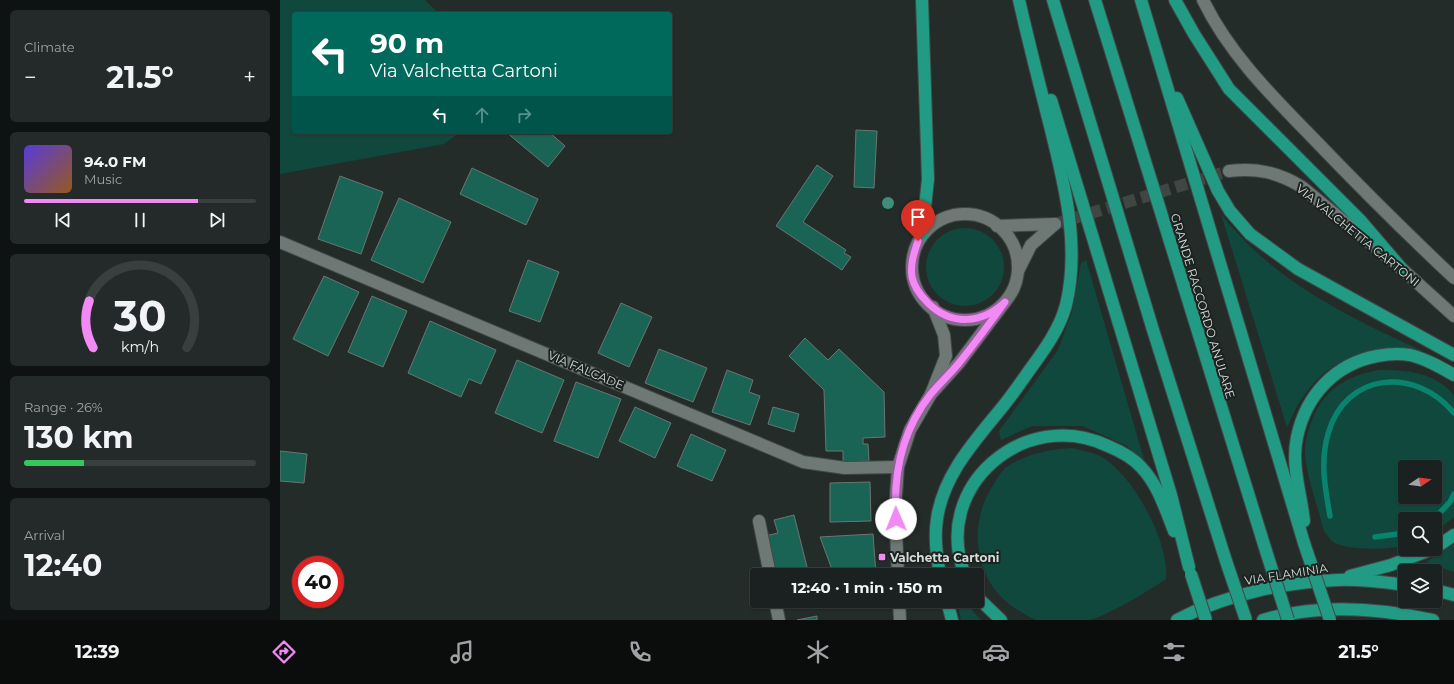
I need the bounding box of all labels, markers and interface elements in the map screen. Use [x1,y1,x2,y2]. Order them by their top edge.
text: 90 m [370,26,444,60]
icon: left [304,28,356,80]
text: Climate [24,39,75,55]
text: 21.5° [106,59,174,96]
text: Via Valchetta Cartoni [370,60,558,82]
text: − [24,64,37,91]
text: + [243,64,256,91]
icon: left [429,104,451,126]
icon: ahead [471,104,493,126]
icon: right [513,104,535,126]
text: 94.0 FM [84,152,146,171]
text: Music [84,171,122,187]
street label: VIA VALCHETTA CARTONI [1293,181,1423,289]
pin [901,200,935,241]
icon: arrive [907,206,929,228]
icon: previous [52,209,74,231]
icon: pause [129,209,151,231]
icon: next [206,209,228,231]
street label: GRANDE RACCORDO ANULARE [1168,212,1238,400]
text: 30 [113,291,166,341]
text: km/h [121,338,159,356]
street label: VIA FALCADE [546,347,626,393]
text: Range · 26% [24,399,102,415]
text: 130 km [24,419,133,456]
north arrow [1398,460,1442,504]
map controls [1398,460,1442,608]
position arrow [875,498,917,540]
button: search [1398,512,1442,556]
text: Arrival [24,527,65,543]
text: 12:40 [24,547,102,584]
place label: Valchetta Cartoni [889,550,999,565]
marker: Valchetta Cartoni [877,552,887,562]
speed limit sign: 40 [292,556,344,608]
street label: VIA FLAMINIA [1243,560,1329,588]
button: layers [1398,564,1442,608]
text: 12:40 · 1 min · 150 m [792,578,942,597]
icon: directions [270,638,298,666]
icon: music [448,638,476,666]
icon: phone [626,638,654,666]
icon: climate [804,638,832,666]
icon: car [982,638,1010,666]
icon: filters [1160,638,1188,666]
text: 12:39 [75,641,120,663]
text: 21.5° [1338,641,1379,663]

